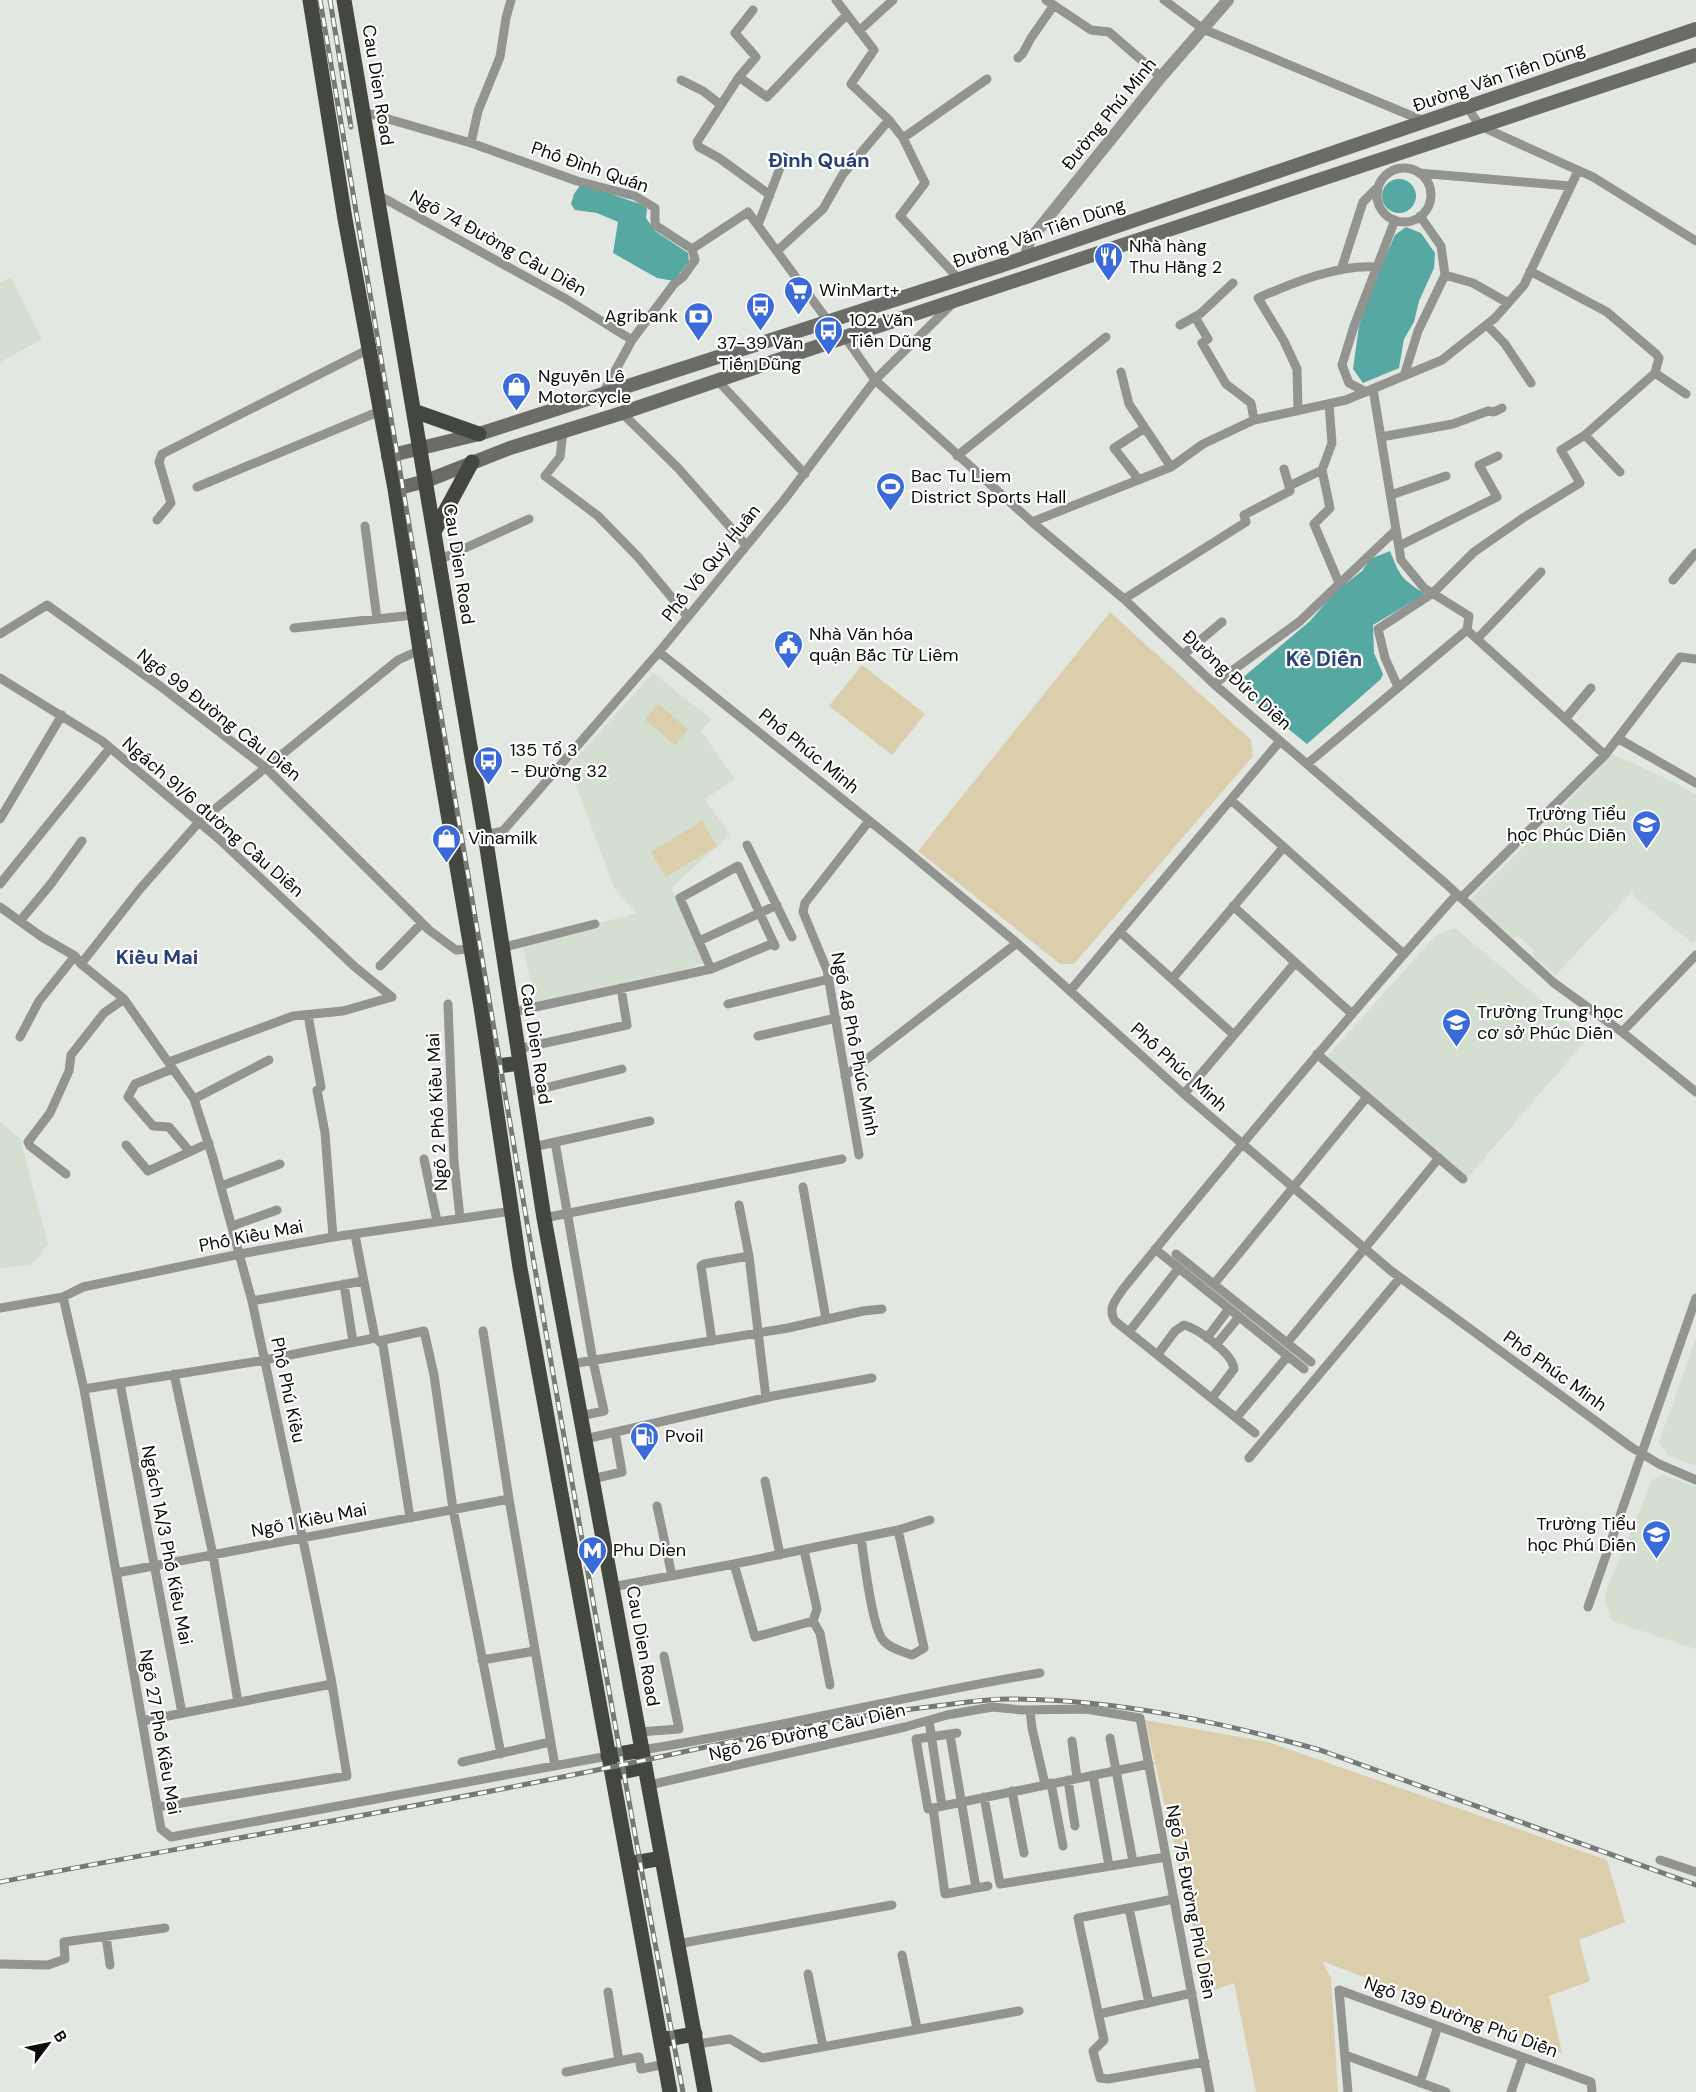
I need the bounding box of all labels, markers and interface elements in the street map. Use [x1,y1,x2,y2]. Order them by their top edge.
street label: Cau Dien Road [357,23,399,147]
street label: Đường Văn Tiến Dũng [1410,36,1588,118]
street label: Đường Phú Minh [1056,53,1162,175]
street label: Phố Đình Quán [528,136,652,198]
district label: Đình Quán [768,147,870,173]
street label: Ngõ 74 Đường Cầu Diễn [405,184,591,302]
street label: Đường Văn Tiến Dũng [950,192,1128,274]
place label: Nhà hàng Thu Hằng 2 [1129,234,1222,279]
restaurant icon: Nhà hàng Thu Hằng 2 [1092,240,1124,282]
supermarket icon: WinMart+ [782,274,814,316]
place label: WinMart+ [819,278,900,302]
bus stop icon: 37-39 Văn Tiến Dũng [744,290,776,332]
bank icon: Agribank [683,300,715,342]
place label: Agribank [605,304,678,328]
place label: 102 Văn Tiến Dũng [849,308,932,353]
bus stop icon: 102 Văn Tiến Dũng [812,314,844,356]
place label: 37-39 Văn Tiến Dũng [717,331,803,376]
place label: Nguyễn Lê Motorcycle [538,364,631,409]
shop icon: Nguyễn Lê Motorcycle [501,370,533,412]
place label: Bac Tu Liem District Sports Hall [911,464,1066,509]
sports icon: Bac Tu Liem District Sports Hall [874,470,906,512]
street label: Phố Võ Quý Huân [656,499,766,627]
street label: Cau Dien Road [438,502,480,626]
place label: Nhà Văn hóa quận Bắc Từ Liêm [809,622,958,667]
street label: Đường Đức Diễn [1177,625,1297,735]
public building icon: Nhà Văn hóa quận Bắc Từ Liêm [772,628,804,670]
street label: Ngõ 99 Đường Cầu Diễn [132,643,306,787]
district label: Kẻ Diễn [1286,645,1362,673]
street label: Phố Phúc Minh [754,703,864,799]
street label: Ngách 91/6 đường Cầu Diễn [117,731,309,903]
place label: 135 Tổ 3 - Đường 32 [510,738,607,783]
bus stop icon: 135 Tổ 3 - Đường 32 [473,744,505,786]
place label: Trường Tiểu học Phúc Diễn [1507,802,1626,847]
school or university icon: Trường Tiểu học Phúc Diễn [1631,808,1663,850]
shop icon: Vinamilk [431,822,463,864]
place label: Vinamilk [468,826,538,850]
district label: Kiều Mai [116,944,198,970]
street label: Ngõ 48 Phố Phúc Minh [825,950,885,1138]
street label: Cau Dien Road [515,982,557,1106]
place label: Trường Trung học cơ sở Phúc Diễn [1477,1000,1624,1045]
school or university icon: Trường Trung học cơ sở Phúc Diễn [1440,1006,1472,1048]
street label: Phố Phúc Minh [1125,1017,1233,1117]
street label: Ngõ 2 Phố Kiều Mai [421,1032,453,1192]
street label: Phố Kiều Mai [197,1214,305,1258]
street label: Phố Phúc Minh [1498,1325,1612,1417]
street label: Phố Phú Kiều [265,1335,311,1445]
fuel station icon: Pvoil [628,1420,660,1462]
place label: Pvoil [665,1424,703,1448]
street label: Ngách 1A/3 Phố Kiều Mai [136,1443,198,1647]
street label: Ngõ 1 Kiều Mai [249,1497,369,1543]
place label: Trường Tiểu học Phú Diễn [1527,1512,1636,1557]
school or university icon: Trường Tiểu học Phú Diễn [1641,1518,1673,1560]
metro station icon: Phu Dien [576,1534,608,1576]
place label: Phu Dien [613,1538,686,1562]
street label: Cau Dien Road [621,1584,665,1708]
street label: Ngõ 27 Phố Kiều Mai [134,1647,186,1817]
street label: Ngõ 26 Đường Cầu Diễn [706,1698,908,1766]
street label: Ngõ 75 Đường Phú Diễn [1160,1803,1222,2001]
street label: Ngõ 139 Đường Phú Diễn [1361,1971,1561,2063]
north arrow [18,2014,78,2074]
text: B [49,2026,72,2046]

